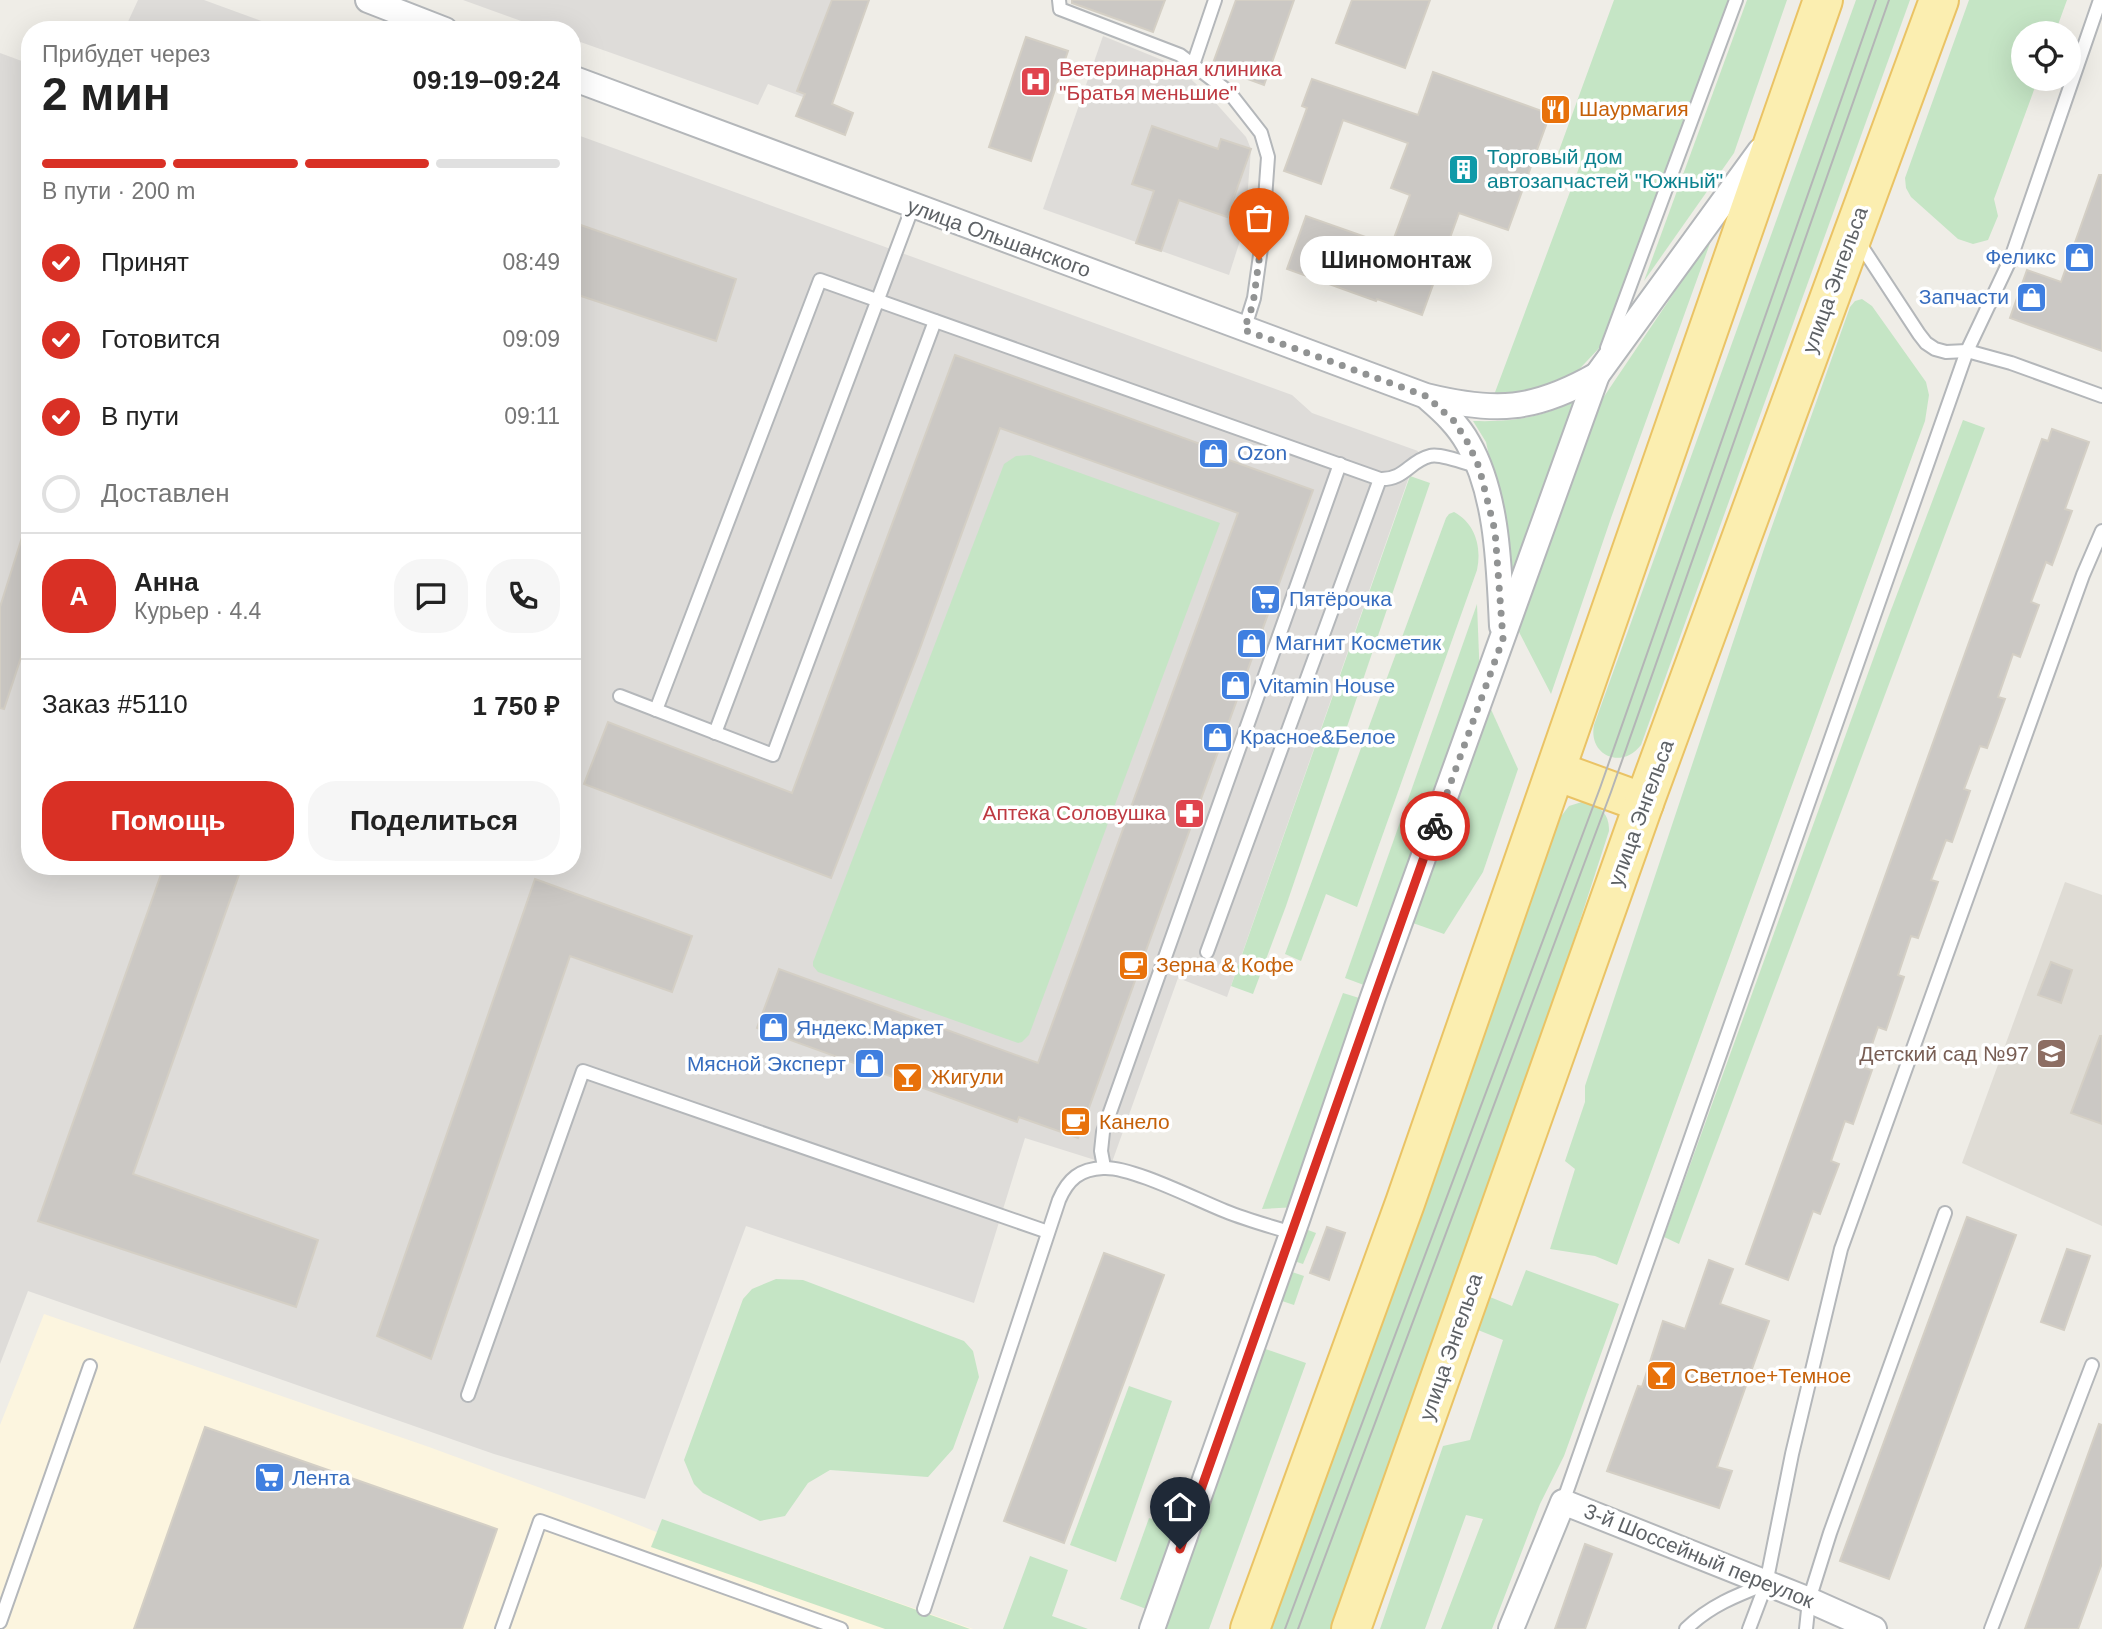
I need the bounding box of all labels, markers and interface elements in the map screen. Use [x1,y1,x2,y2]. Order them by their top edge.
map controls [2011,21,2081,91]
button: locate [2011,21,2081,91]
text: Прибудет через [42,41,210,67]
place label: Ветеринарная клиника "Братья меньшие" [1059,57,1282,104]
hospital icon: Ветеринарная клиника "Братья меньшие" [1019,64,1053,98]
text: 09:19–09:24 [413,65,560,95]
text: 2 мин [42,68,170,120]
restaurant icon: Шаурмагия [1539,92,1573,126]
place label: Шаурмагия [1579,97,1689,120]
place label: Торговый дом автозапчастей "Южный" [1487,145,1723,192]
building icon: Торговый дом автозапчастей "Южный" [1447,152,1481,186]
text: В пути · 200 m [42,178,195,204]
pin [1229,188,1289,260]
street label: улица Ольшанского [904,194,1094,281]
icon: bag [1240,199,1278,237]
street label: улица Энгельса [1797,203,1872,356]
callout: Шиномонтаж [1301,236,1494,284]
shop icon: Феликс [2062,240,2096,274]
icon: check [42,244,80,282]
place label: Феликс [1985,245,2056,268]
text: Принят [101,247,189,277]
text: Шиномонтаж [1321,247,1471,273]
text: 08:49 [502,249,560,275]
shop icon: Запчасти [2015,280,2049,314]
place label: Запчасти [1919,285,2009,308]
icon: check [42,321,80,359]
text: Готовится [101,324,220,354]
text: 09:09 [502,326,560,352]
icon: check [42,398,80,436]
text: В пути [101,401,179,431]
text: 09:11 [504,403,560,429]
shop icon: Ozon [1197,436,1231,470]
place label: Ozon [1237,441,1287,464]
text: Доставлен [101,478,230,508]
button: chat [394,559,468,633]
button: phone [486,559,560,633]
text: Анна [134,567,199,597]
text: А [70,581,88,611]
supermarket icon: Пятёрочка [1249,582,1283,616]
place label: Пятёрочка [1289,587,1392,610]
text: Курьер · 4.4 [134,598,261,624]
shop icon: Магнит Косметик [1235,626,1269,660]
place label: Магнит Косметик [1275,631,1442,654]
shop icon: Vitamin House [1219,669,1253,703]
place label: Vitamin House [1259,674,1395,697]
text: Заказ #5110 [42,689,188,719]
text: 1 750 ₽ [473,691,560,721]
shop icon: Красное&Белое [1200,720,1234,754]
place label: Красное&Белое [1240,725,1396,748]
street label: улица Энгельса [1603,736,1678,889]
button: Помощь [42,781,294,861]
button: Поделиться [308,781,560,861]
courier [1400,791,1470,861]
pharmacy icon: Аптека Соловушка [1172,796,1206,830]
place label: Аптека Соловушка [982,801,1166,824]
icon: bike [1416,807,1454,845]
cafe icon: Зерна & Кофе [1116,948,1150,982]
place label: Зерна & Кофе [1156,953,1294,976]
shop icon: Яндекс.Маркет [756,1011,790,1045]
place label: Яндекс.Маркет [796,1016,944,1039]
school or university icon: Детский сад №97 [2035,1037,2069,1071]
place label: Детский сад №97 [1859,1042,2029,1065]
shop icon: Мясной Эксперт [852,1047,886,1081]
place label: Мясной Эксперт [687,1052,846,1075]
bar icon: Жигули [891,1060,925,1094]
place label: Жигули [931,1065,1004,1088]
cafe icon: Канело [1059,1105,1093,1139]
place label: Канело [1099,1110,1170,1133]
street label: улица Энгельса [1415,1270,1487,1423]
bar icon: Светлое+Темное [1644,1359,1678,1393]
place label: Светлое+Темное [1684,1364,1851,1387]
supermarket icon: Лента [252,1461,286,1495]
place label: Лента [292,1466,350,1489]
pin [1150,1477,1210,1549]
icon: home [1161,1488,1199,1526]
street label: 3-й Шоссейный переулок [1581,1499,1818,1612]

